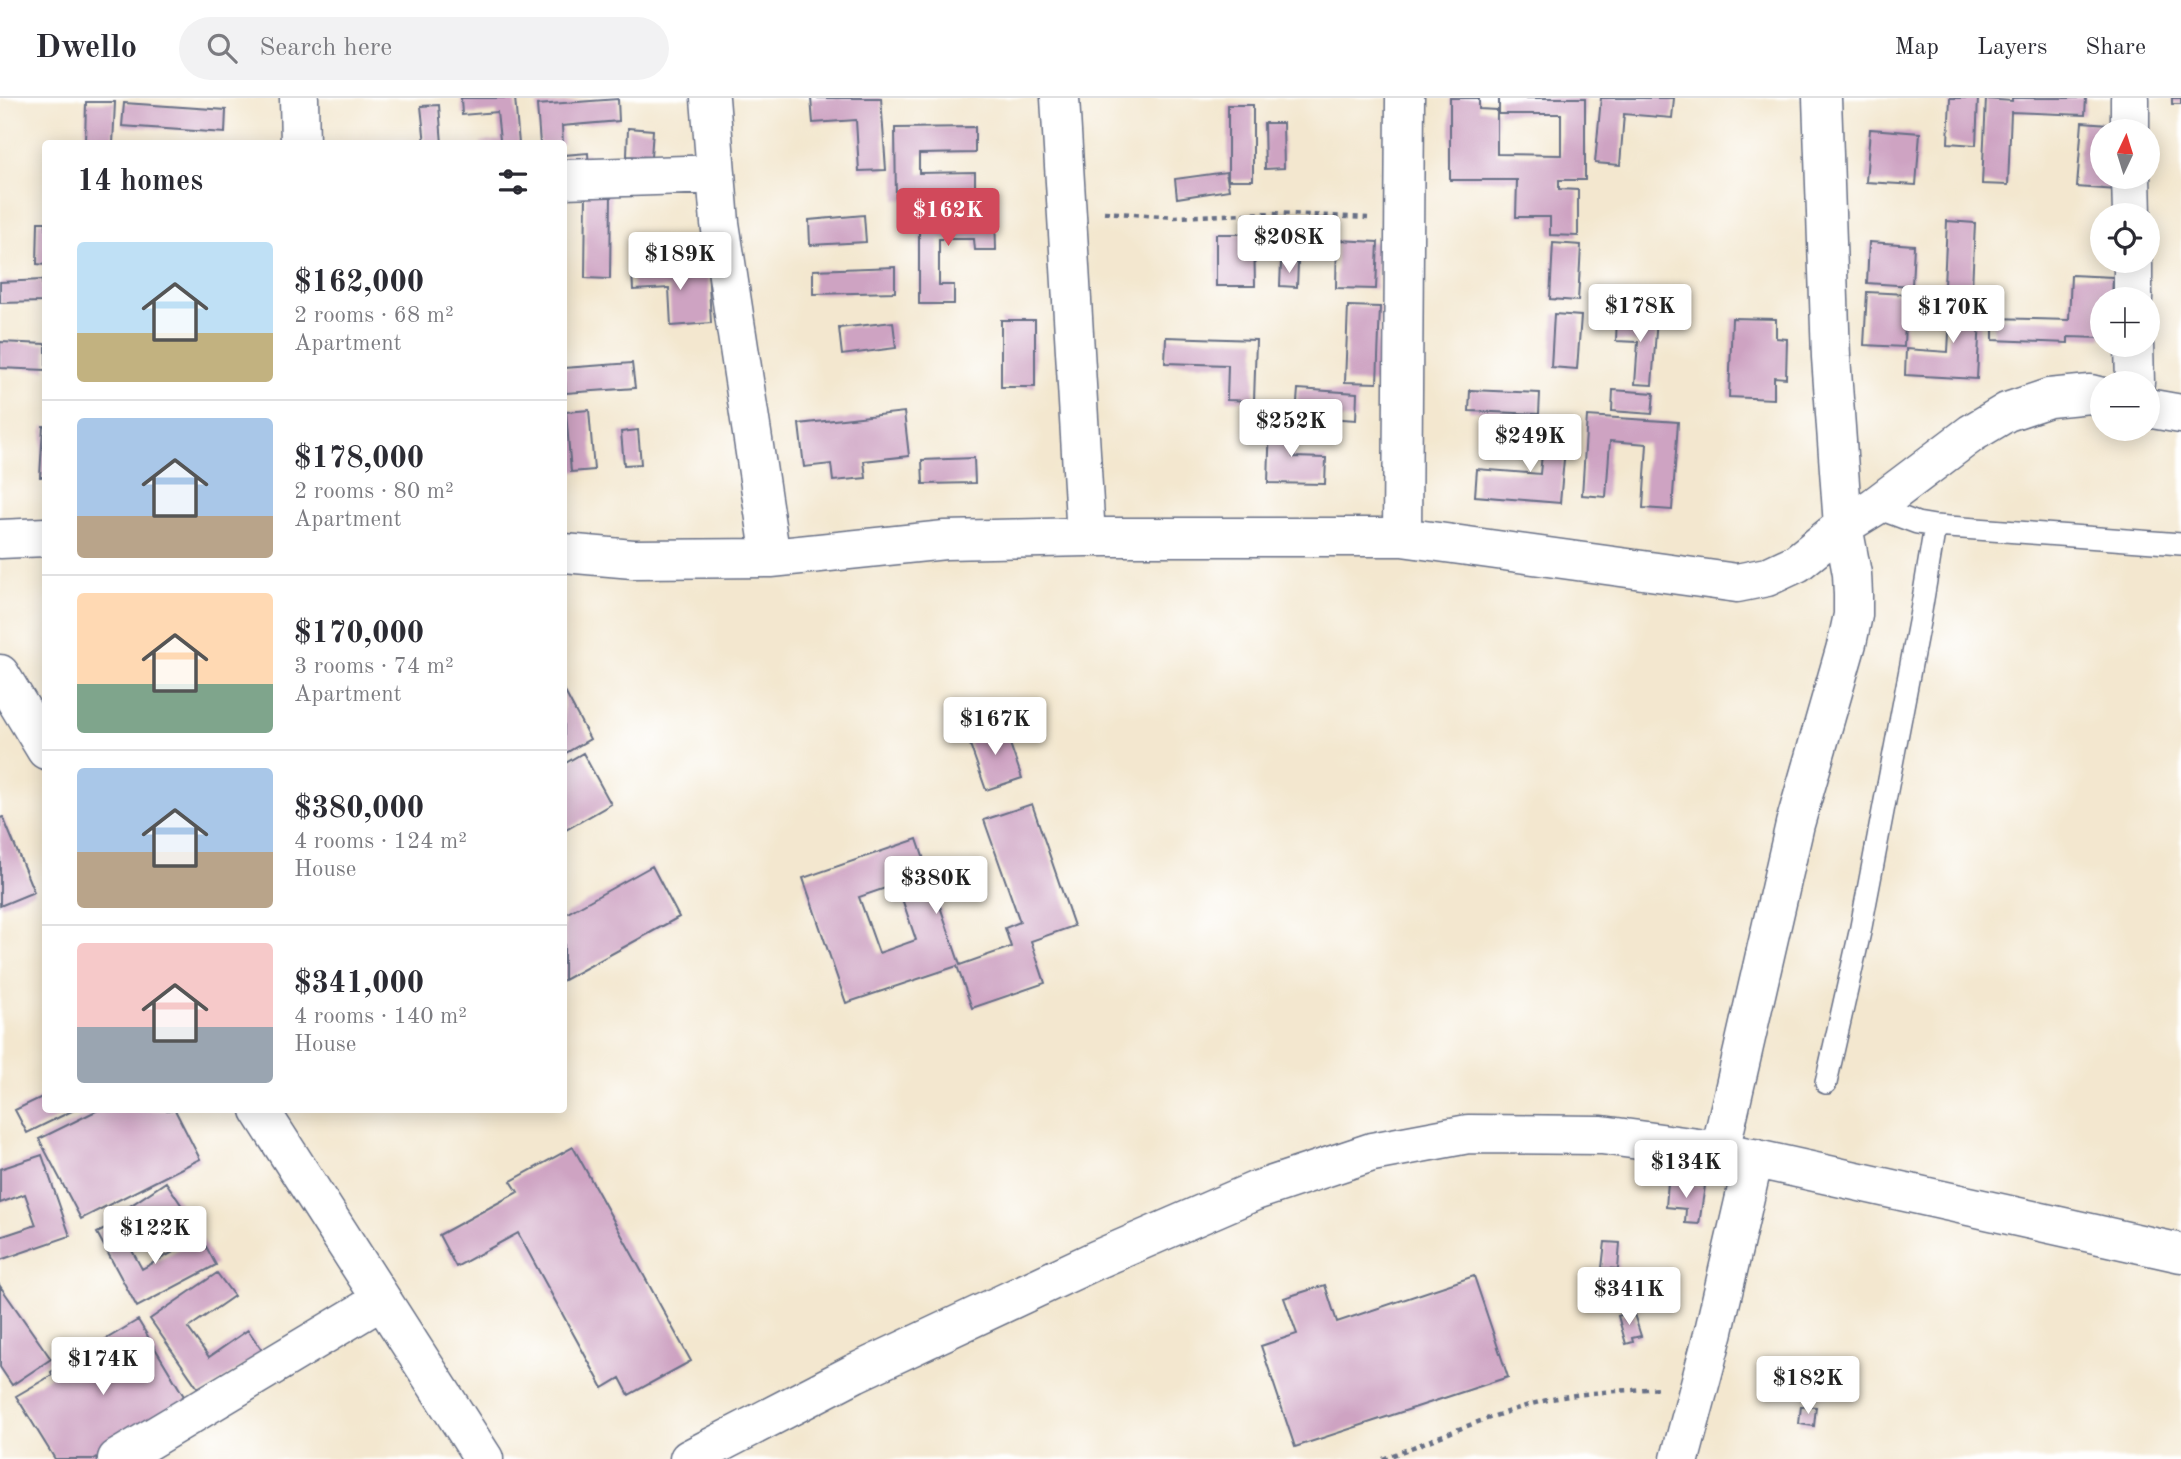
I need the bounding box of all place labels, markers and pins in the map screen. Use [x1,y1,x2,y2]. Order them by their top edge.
pin: $162K [899,188,997,248]
pin: $208K [1240,216,1338,275]
pin: $189K [631,232,729,292]
pin: $178K [1591,285,1689,344]
pin: $170K [1904,286,2002,345]
pin: $252K [1242,400,1340,459]
pin: $249K [1481,414,1579,474]
pin: $167K [946,698,1044,757]
pin: $380K [887,856,985,916]
pin: $134K [1637,1140,1735,1200]
pin: $122K [106,1206,204,1266]
pin: $341K [1580,1268,1678,1327]
pin: $174K [54,1338,152,1397]
pin: $182K [1759,1356,1857,1416]

